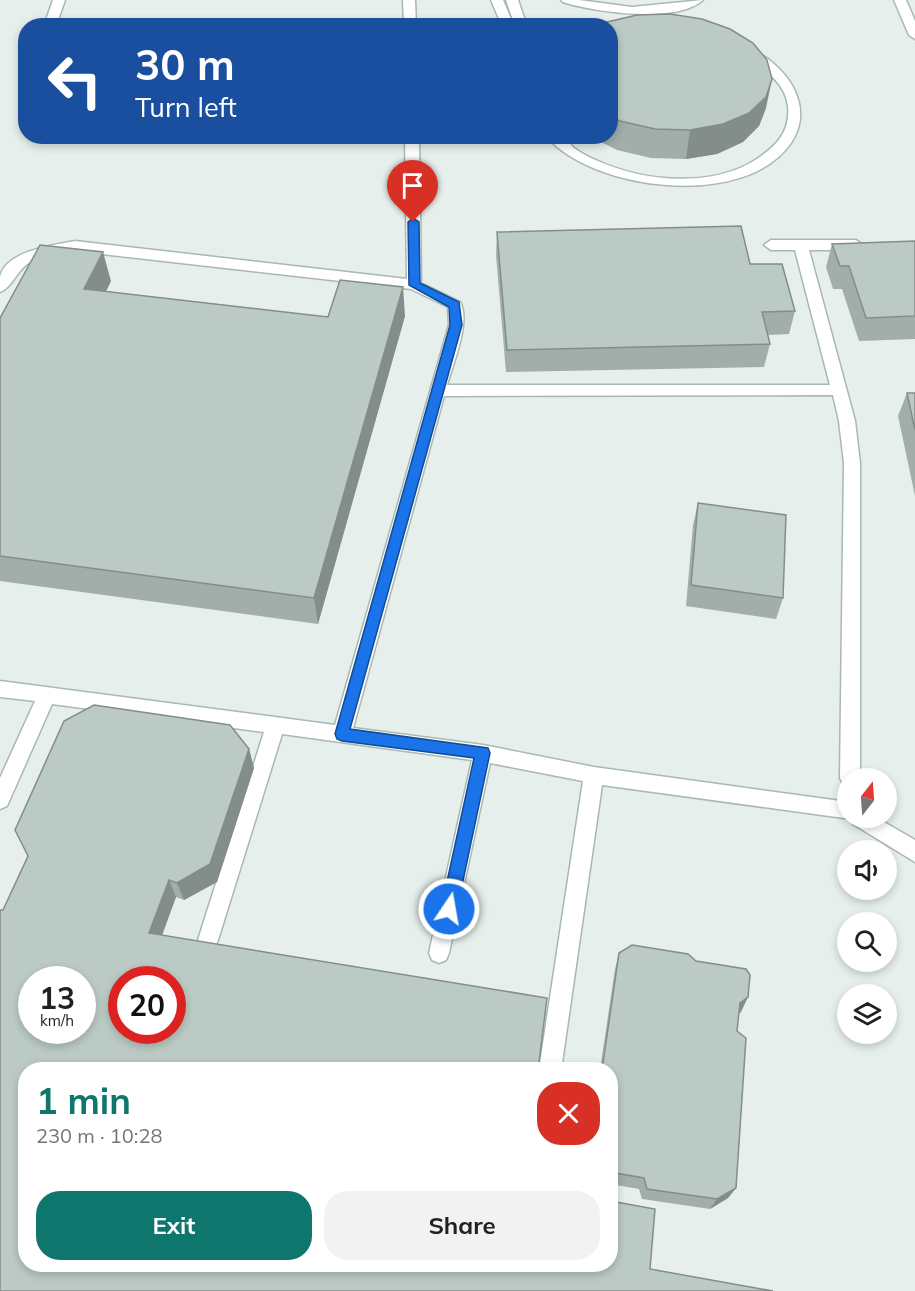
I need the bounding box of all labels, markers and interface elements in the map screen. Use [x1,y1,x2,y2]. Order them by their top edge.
text: 30 m [135,38,235,91]
icon: left [36,42,114,120]
text: Turn left [135,90,237,124]
pin [387,160,438,222]
icon: arrive [396,169,429,202]
north arrow [837,768,897,828]
map controls [837,768,897,1044]
button: sound [837,840,897,900]
position arrow [417,877,481,941]
button: search [837,912,897,972]
speed limit sign: 20 [108,966,186,1044]
text: 13 [39,979,75,1017]
button: layers [837,984,897,1044]
text: km/h [40,1011,74,1030]
text: 1 min [36,1078,131,1123]
button: close [537,1082,600,1145]
text: 230 m · 10:28 [36,1123,162,1148]
button: Exit [36,1191,312,1260]
button: Share [324,1191,600,1260]

